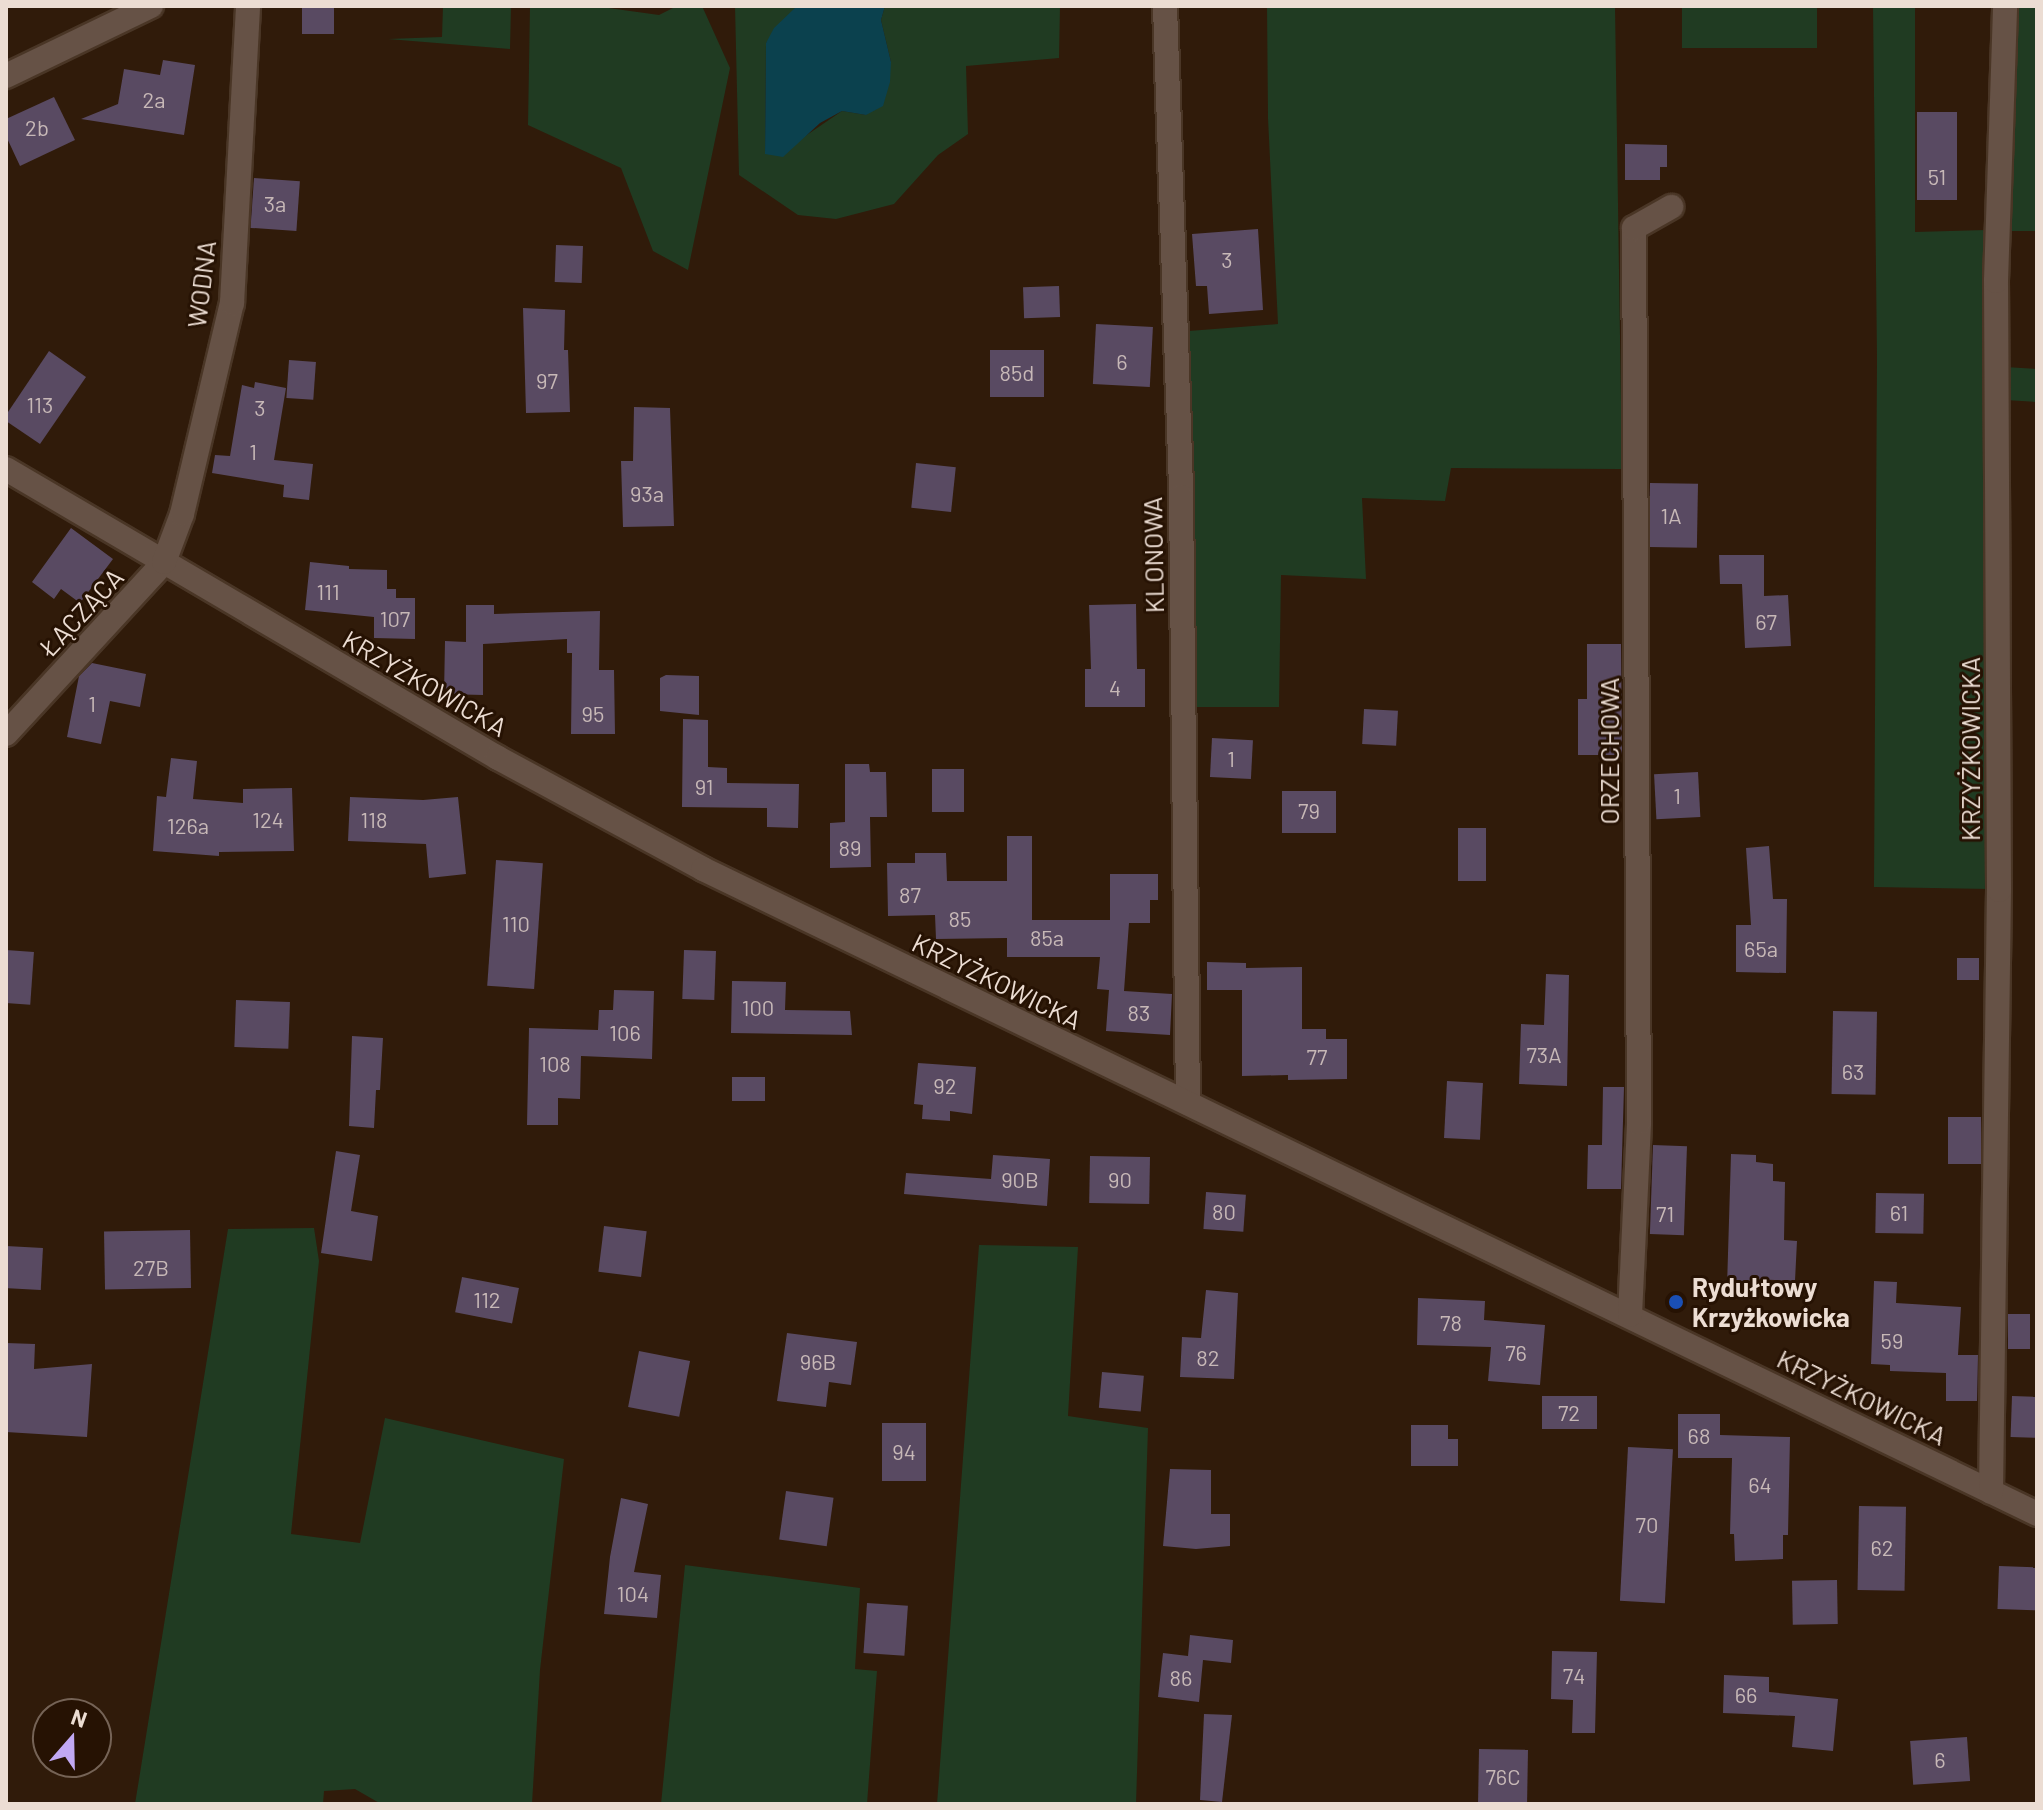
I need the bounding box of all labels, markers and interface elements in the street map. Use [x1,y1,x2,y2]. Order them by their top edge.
house number: 2a [142,87,166,113]
house number: 2b [25,115,49,141]
house number: 51 [1928,164,1946,190]
house number: 3a [264,191,286,217]
street label: WODNA [180,238,222,330]
house number: 3 [1221,247,1233,273]
house number: 6 [1116,349,1128,375]
house number: 85d [1000,360,1034,386]
house number: 97 [536,368,558,394]
house number: 113 [27,392,53,418]
house number: 3 [254,395,266,421]
house number: 1 [249,439,257,465]
house number: 93a [630,481,664,507]
street label: KLONOWA [1136,496,1170,614]
house number: 1A [1660,503,1682,529]
street label: ŁĄCZĄCA [32,561,130,663]
house number: 111 [316,579,340,605]
house number: 107 [380,606,410,632]
house number: 67 [1755,609,1777,635]
street label: KRZYŻKOWICKA [337,623,513,743]
street label: KRZYŻKOWICKA [1954,657,1986,841]
house number: 4 [1109,675,1121,701]
street label: ORZECHOWA [1593,677,1625,825]
house number: 1 [88,691,96,717]
house number: 95 [582,701,604,727]
house number: 1 [1227,746,1235,772]
house number: 91 [695,774,713,800]
house number: 1 [1673,783,1681,809]
house number: 79 [1298,798,1320,824]
house number: 124 [252,807,284,833]
house number: 118 [361,807,387,833]
house number: 126a [167,813,209,839]
house number: 89 [839,835,861,861]
house number: 87 [899,882,921,908]
house number: 85 [949,906,971,932]
house number: 110 [502,911,530,937]
house number: 85a [1030,925,1064,951]
street label: KRZYŻKOWICKA [907,927,1087,1035]
house number: 65a [1744,936,1778,962]
house number: 100 [742,995,774,1021]
house number: 83 [1128,1000,1150,1026]
house number: 106 [609,1020,641,1046]
house number: 73A [1526,1042,1562,1068]
house number: 77 [1307,1044,1327,1070]
house number: 108 [539,1051,571,1077]
house number: 63 [1842,1059,1864,1085]
house number: 92 [933,1073,957,1099]
house number: 90B [1001,1167,1039,1193]
house number: 90 [1108,1167,1132,1193]
house number: 80 [1212,1199,1236,1225]
house number: 61 [1890,1200,1908,1226]
house number: 71 [1656,1201,1674,1227]
house number: 27B [133,1255,169,1281]
place label: Rydułtowy Krzyżkowicka [1692,1271,1850,1332]
house number: 112 [473,1287,501,1313]
marker: Rydułtowy Krzyżkowicka [1667,1293,1685,1311]
house number: 78 [1440,1310,1462,1336]
house number: 59 [1881,1328,1903,1354]
house number: 76 [1505,1340,1527,1366]
street label: KRZYŻKOWICKA [1772,1343,1952,1451]
house number: 82 [1196,1345,1220,1371]
house number: 96B [800,1349,836,1375]
house number: 72 [1558,1400,1580,1426]
house number: 68 [1688,1423,1710,1449]
house number: 94 [892,1439,916,1465]
house number: 64 [1748,1472,1772,1498]
house number: 70 [1636,1512,1658,1538]
house number: 62 [1870,1535,1894,1561]
house number: 104 [617,1581,649,1607]
house number: 74 [1563,1663,1585,1689]
house number: 86 [1170,1665,1192,1691]
house number: 66 [1735,1682,1757,1708]
north arrow [32,1698,112,1778]
text: N [68,1703,91,1732]
house number: 6 [1934,1747,1946,1773]
house number: 76C [1485,1764,1521,1790]

